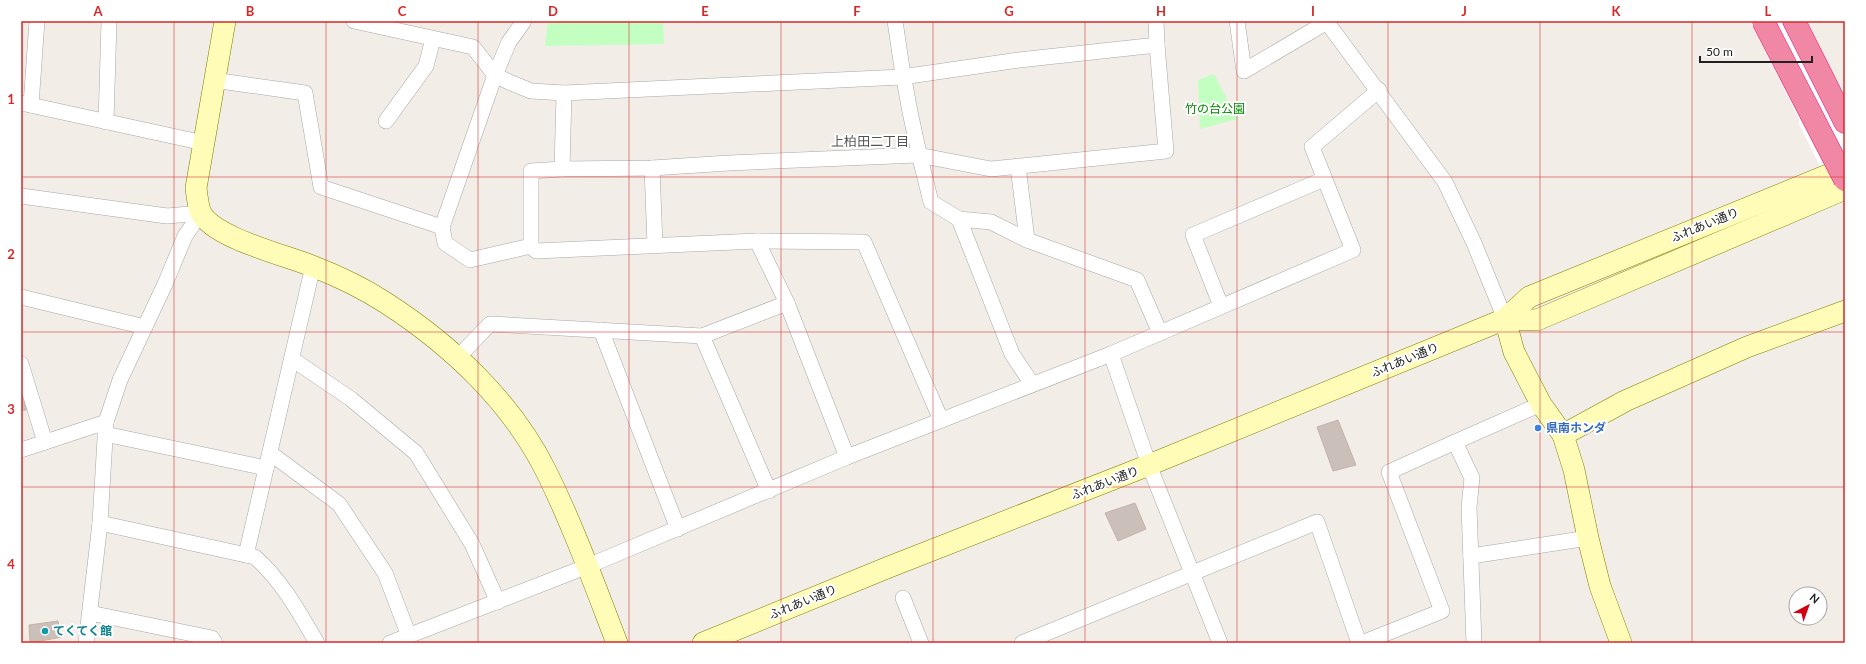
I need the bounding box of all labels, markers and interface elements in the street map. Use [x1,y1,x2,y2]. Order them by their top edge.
text: A [92,3,103,19]
text: B [246,3,255,19]
text: C [398,3,407,19]
text: D [548,3,558,19]
text: E [701,3,709,19]
text: F [853,3,861,19]
text: G [1004,3,1014,19]
text: H [1156,3,1166,19]
text: I [1311,3,1315,19]
text: J [1461,3,1467,19]
text: K [1612,3,1622,19]
text: L [1765,3,1772,19]
scale bar [1700,38,1812,64]
text: 50 m [1706,44,1733,59]
text: 1 [7,91,15,107]
park label: 竹の台公園 [1185,101,1245,116]
district label: 上柏田二丁目 [831,133,909,149]
street label: ふれあい通り [1669,204,1741,245]
text: 2 [7,246,15,262]
street label: ふれあい通り [1369,339,1441,380]
text: 3 [7,401,15,417]
place label: 県南ホンダ [1546,420,1606,435]
marker: 県南ホンダ [1533,423,1543,433]
street label: ふれあい通り [1069,463,1141,502]
text: 4 [7,556,15,572]
street label: ふれあい通り [767,581,839,622]
north arrow [1788,586,1828,626]
text: N [1807,590,1822,606]
place label: てくてく館 [53,623,112,638]
marker: てくてく館 [40,626,50,636]

